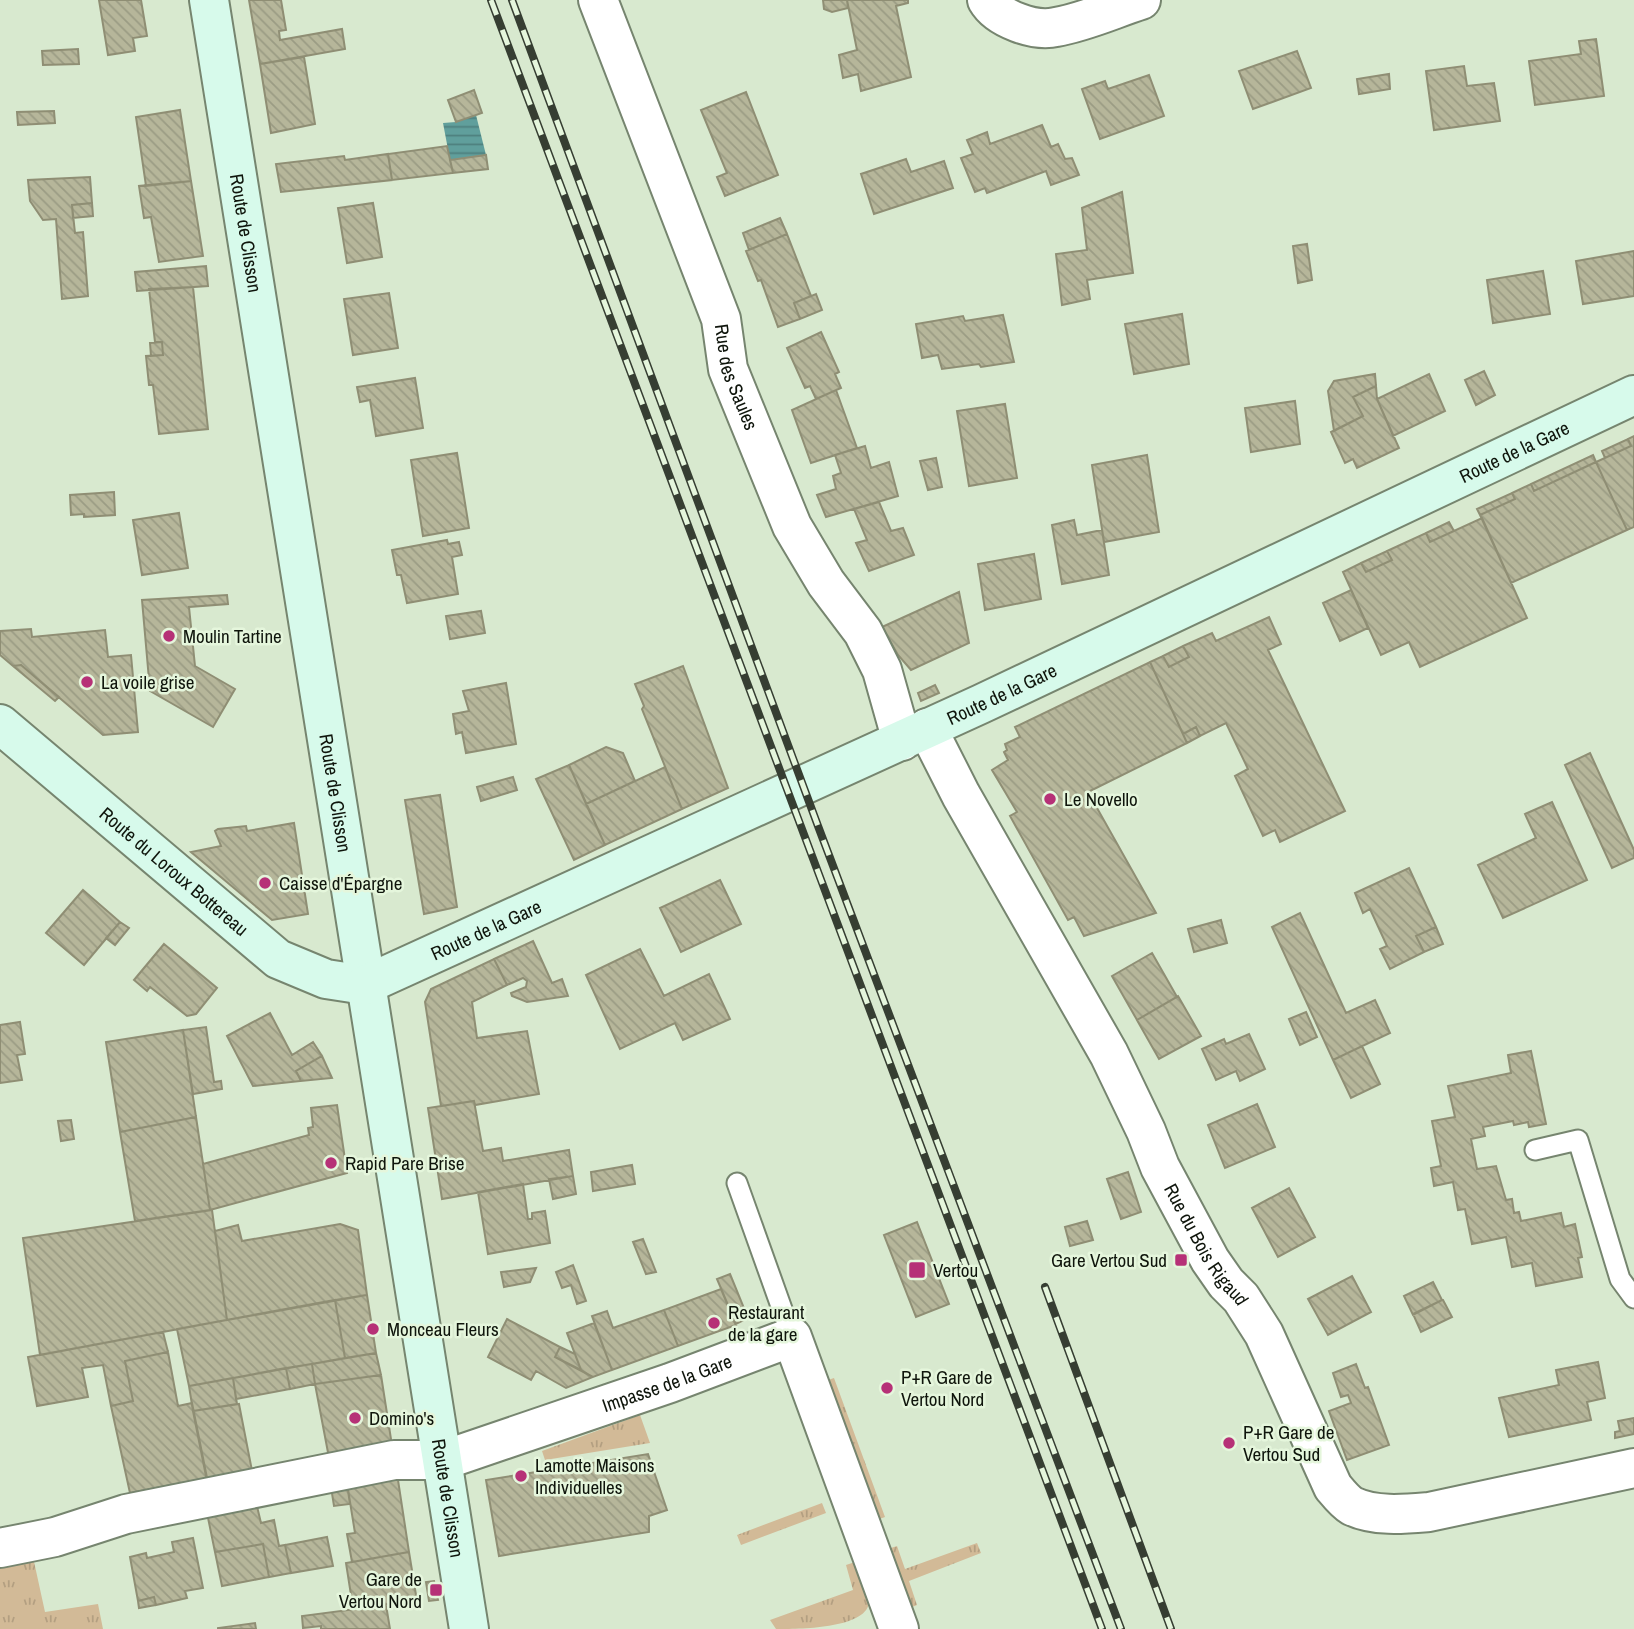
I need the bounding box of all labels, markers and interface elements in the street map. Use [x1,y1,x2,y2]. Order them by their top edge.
street label: Route de Clisson [224,172,268,294]
street label: Rue des Saules [709,322,765,434]
street label: Route de la Gare [1455,415,1573,489]
place label: Moulin Tartine [183,623,282,649]
marker: Moulin Tartine [161,628,177,644]
street label: Route de la Gare [942,657,1061,731]
place label: La voile grise [101,669,195,695]
marker: La voile grise [79,674,95,690]
street label: Route de Clisson [313,732,358,854]
place label: Le Novello [1064,786,1138,812]
marker: Le Novello [1042,791,1058,807]
street label: Route du Loroux Bottereau [94,801,254,942]
place label: Caisse d'Épargne [279,870,402,896]
marker: Caisse d'Épargne [257,875,273,891]
street label: Route de la Gare [427,893,545,966]
place label: Rapid Pare Brise [345,1150,465,1176]
marker: Rapid Pare Brise [323,1155,339,1171]
street label: Rue du Bois Rigaud [1158,1179,1255,1310]
place label: Gare Vertou Sud [1051,1247,1167,1273]
marker: Gare Vertou Sud [1173,1252,1189,1268]
place label: Vertou [933,1257,978,1283]
marker: Vertou [907,1260,927,1280]
place label: Restaurant de la gare [728,1299,805,1347]
marker: Restaurant de la gare [706,1315,722,1331]
place label: Monceau Fleurs [387,1316,499,1342]
marker: Monceau Fleurs [365,1321,381,1337]
street label: Impasse de la Gare [599,1348,736,1418]
place label: P+R Gare de Vertou Nord [901,1364,992,1412]
marker: P+R Gare de Vertou Nord [879,1380,895,1396]
place label: Domino's [369,1405,435,1431]
marker: Domino's [347,1410,363,1426]
place label: P+R Gare de Vertou Sud [1243,1419,1334,1467]
marker: P+R Gare de Vertou Sud [1221,1435,1237,1451]
street label: Route de Clisson [426,1437,470,1559]
place label: Lamotte Maisons Individuelles [535,1452,655,1500]
marker: Lamotte Maisons Individuelles [513,1468,529,1484]
place label: Gare de Vertou Nord [339,1566,422,1614]
marker: Gare de Vertou Nord [428,1582,444,1598]

